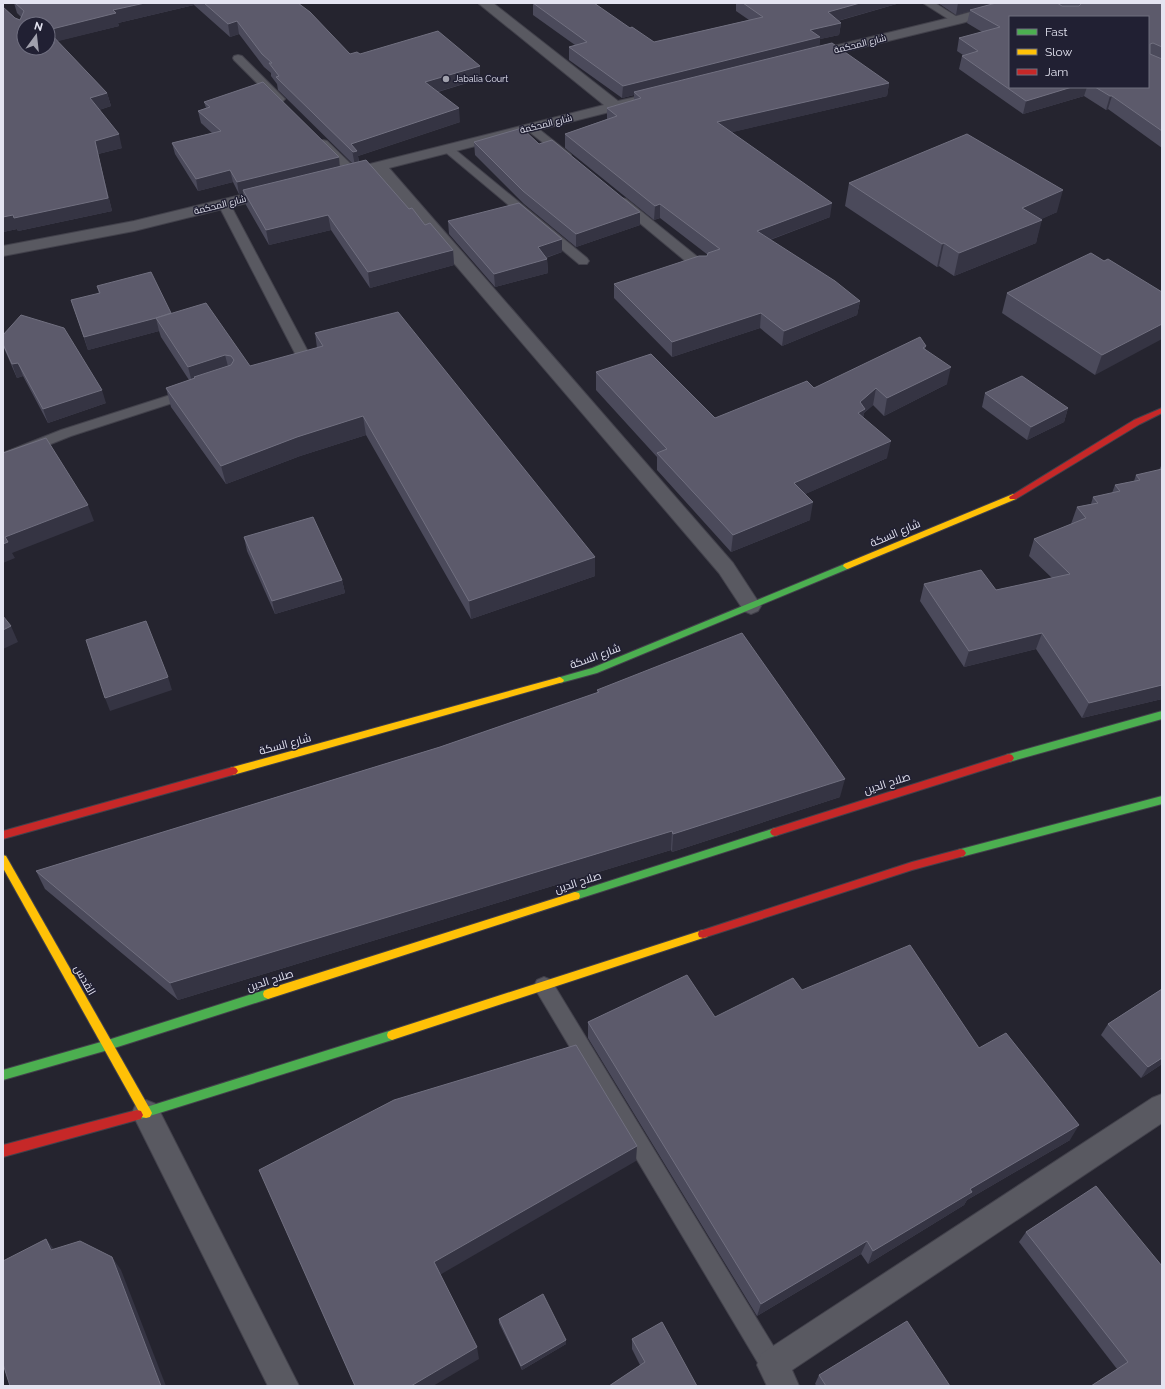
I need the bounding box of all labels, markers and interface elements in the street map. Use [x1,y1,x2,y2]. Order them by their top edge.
north arrow [16,16,56,56]
legend [1009,16,1149,88]
text: N [33,19,44,34]
text: Fast [1045,25,1068,39]
street label: شارع المحكمة [833,33,887,56]
text: Slow [1045,45,1072,59]
text: Jam [1045,65,1068,79]
marker: Jabalia Court [441,74,451,84]
place label: Jabalia Court [454,74,508,84]
street label: شارع المحكمة [519,113,573,136]
street label: شارع المحكمة [193,194,247,217]
street label: شارع السكة [868,517,923,551]
street label: شارع السكة [568,641,623,673]
street label: شارع السكة [258,731,313,759]
street label: صلاح الدين [862,770,912,798]
street label: صلاح الدين [553,869,603,897]
street label: القدس [71,963,98,997]
street label: صلاح الدين [245,967,295,995]

